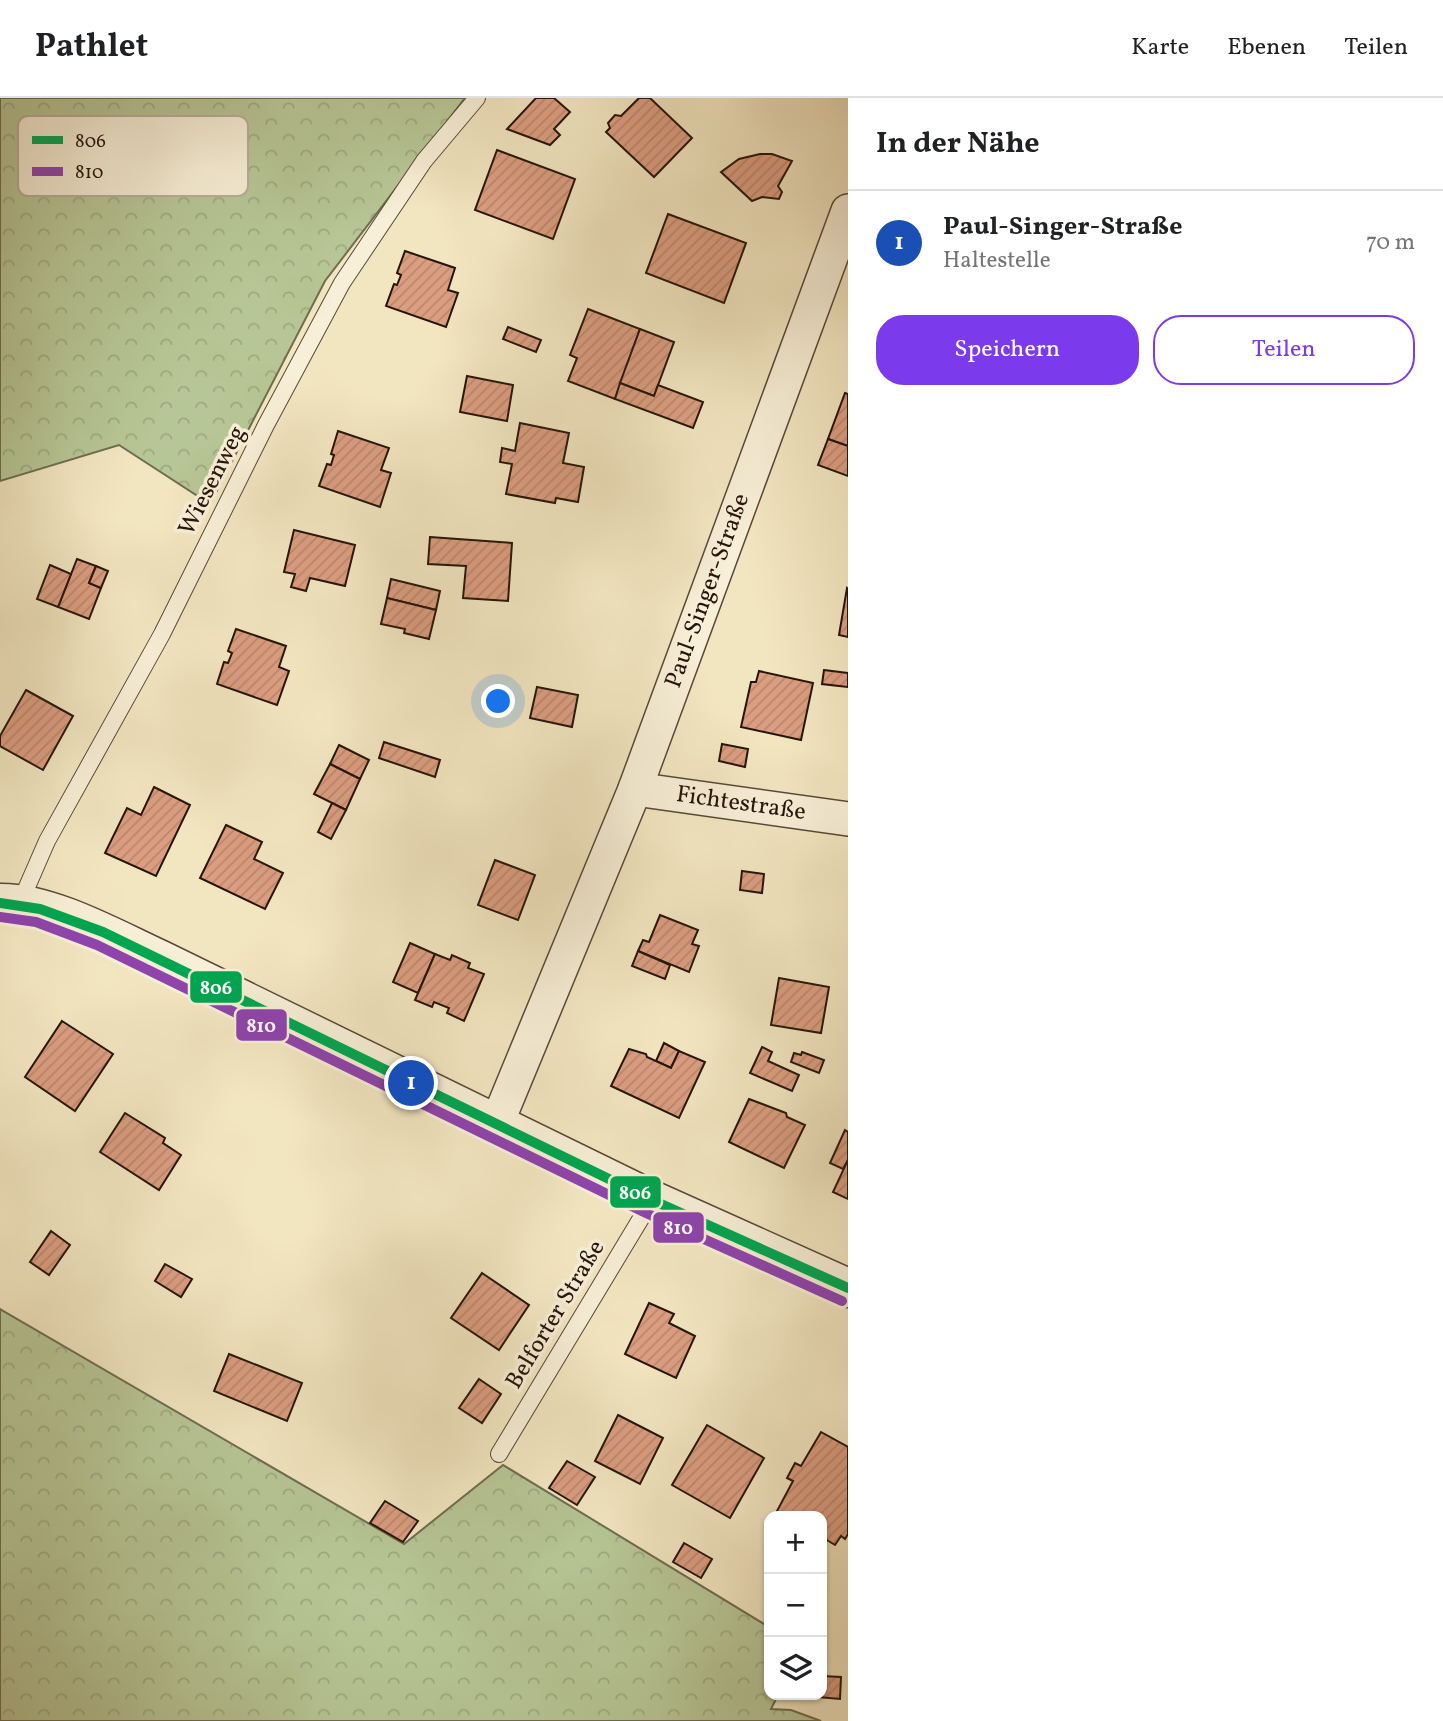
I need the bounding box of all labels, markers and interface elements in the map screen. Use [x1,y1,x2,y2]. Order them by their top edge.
text: Pathlet [35,25,148,71]
text: Karte [1131,31,1189,65]
text: Ebenen [1227,31,1306,65]
text: Teilen [1344,31,1408,65]
legend [18,116,248,196]
text: In der Nähe [876,123,1040,165]
text: 806 [75,129,106,155]
text: 810 [75,160,103,186]
text: Paul-Singer-Straße [943,209,1182,245]
text: 1 [894,227,904,259]
text: 70 m [1366,227,1415,259]
text: Haltestelle [943,245,1051,277]
button: Speichern [876,315,1139,385]
button: Teilen [1153,315,1415,385]
street label: Wiesenweg [171,420,255,542]
street label: Paul-Singer-Straße [657,489,759,693]
your location [481,684,515,718]
street label: Fichtestraße [674,778,808,830]
line badge: 806 [189,970,243,1004]
text: 806 [200,976,232,1002]
line badge: 810 [235,1008,288,1042]
text: 810 [246,1014,276,1040]
pin: 1 [388,1057,434,1109]
line badge: 806 [609,1175,662,1209]
text: 806 [619,1181,651,1207]
line badge: 810 [652,1211,705,1244]
text: 810 [663,1216,693,1242]
street label: Belforter Straße [498,1234,614,1396]
map controls [764,1511,827,1700]
button: + [764,1511,827,1574]
button: − [764,1574,827,1637]
button: layers [764,1637,827,1700]

